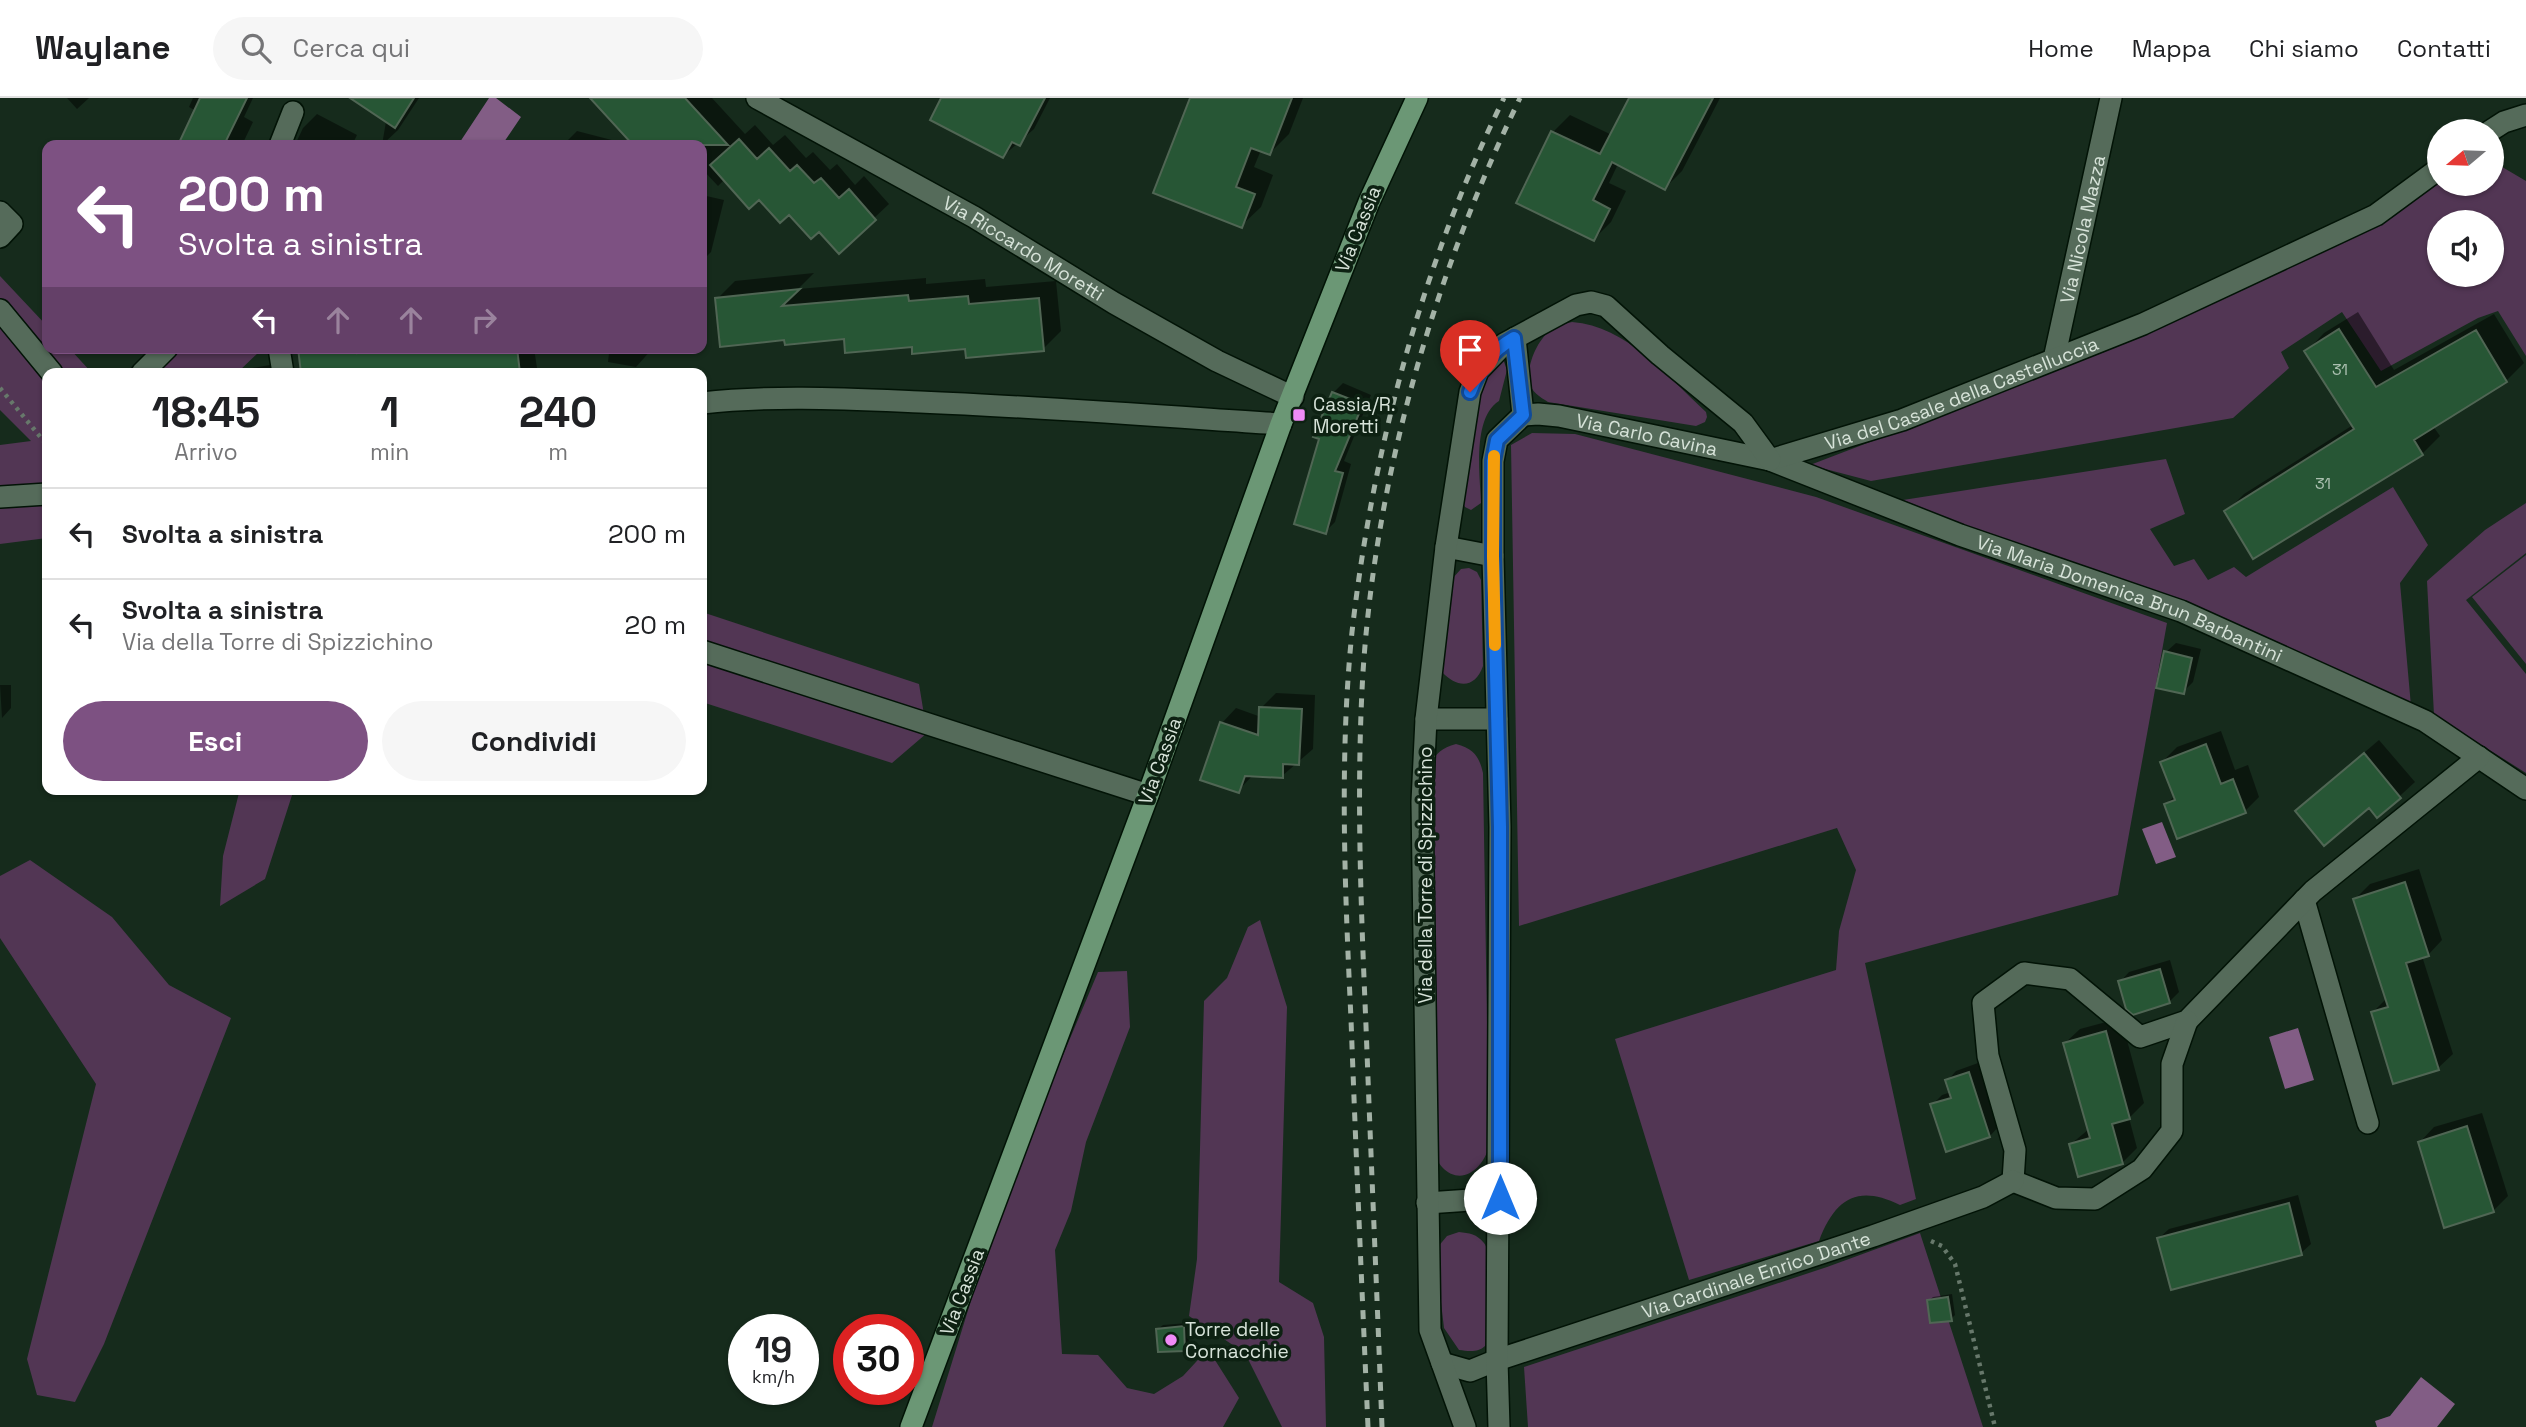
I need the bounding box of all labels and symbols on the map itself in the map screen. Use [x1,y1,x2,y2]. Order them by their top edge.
north arrow [2427,119,2504,196]
street label: Via Nicola Mazza [2054,152,2111,306]
street label: Via Cassia [1329,182,1387,276]
street label: Via Riccardo Moretti [939,190,1109,306]
pin [1440,320,1500,392]
street label: Via del Casale della Castelluccia [1822,331,2102,455]
house number: 31 [2332,359,2348,380]
place label: Cassia/R. Moretti [1313,392,1395,439]
marker: Cassia/R. Moretti [1291,407,1307,423]
street label: Via Carlo Cavina [1574,407,1720,461]
house number: 31 [2315,473,2331,494]
street label: Via Maria Domenica Brun Barbantini [1973,529,2287,668]
street label: Via Cassia [1133,714,1187,808]
street label: Via della Torre di Spizzichino [1413,746,1438,1004]
position arrow [1463,1161,1537,1235]
street label: Via Cardinale Enrico Dante [1638,1225,1874,1324]
street label: Via Cassia [934,1245,990,1339]
speed limit sign: 30 [833,1314,924,1405]
place label: Torre delle Cornacchie [1185,1317,1289,1364]
marker: Torre delle Cornacchie [1163,1332,1179,1348]

